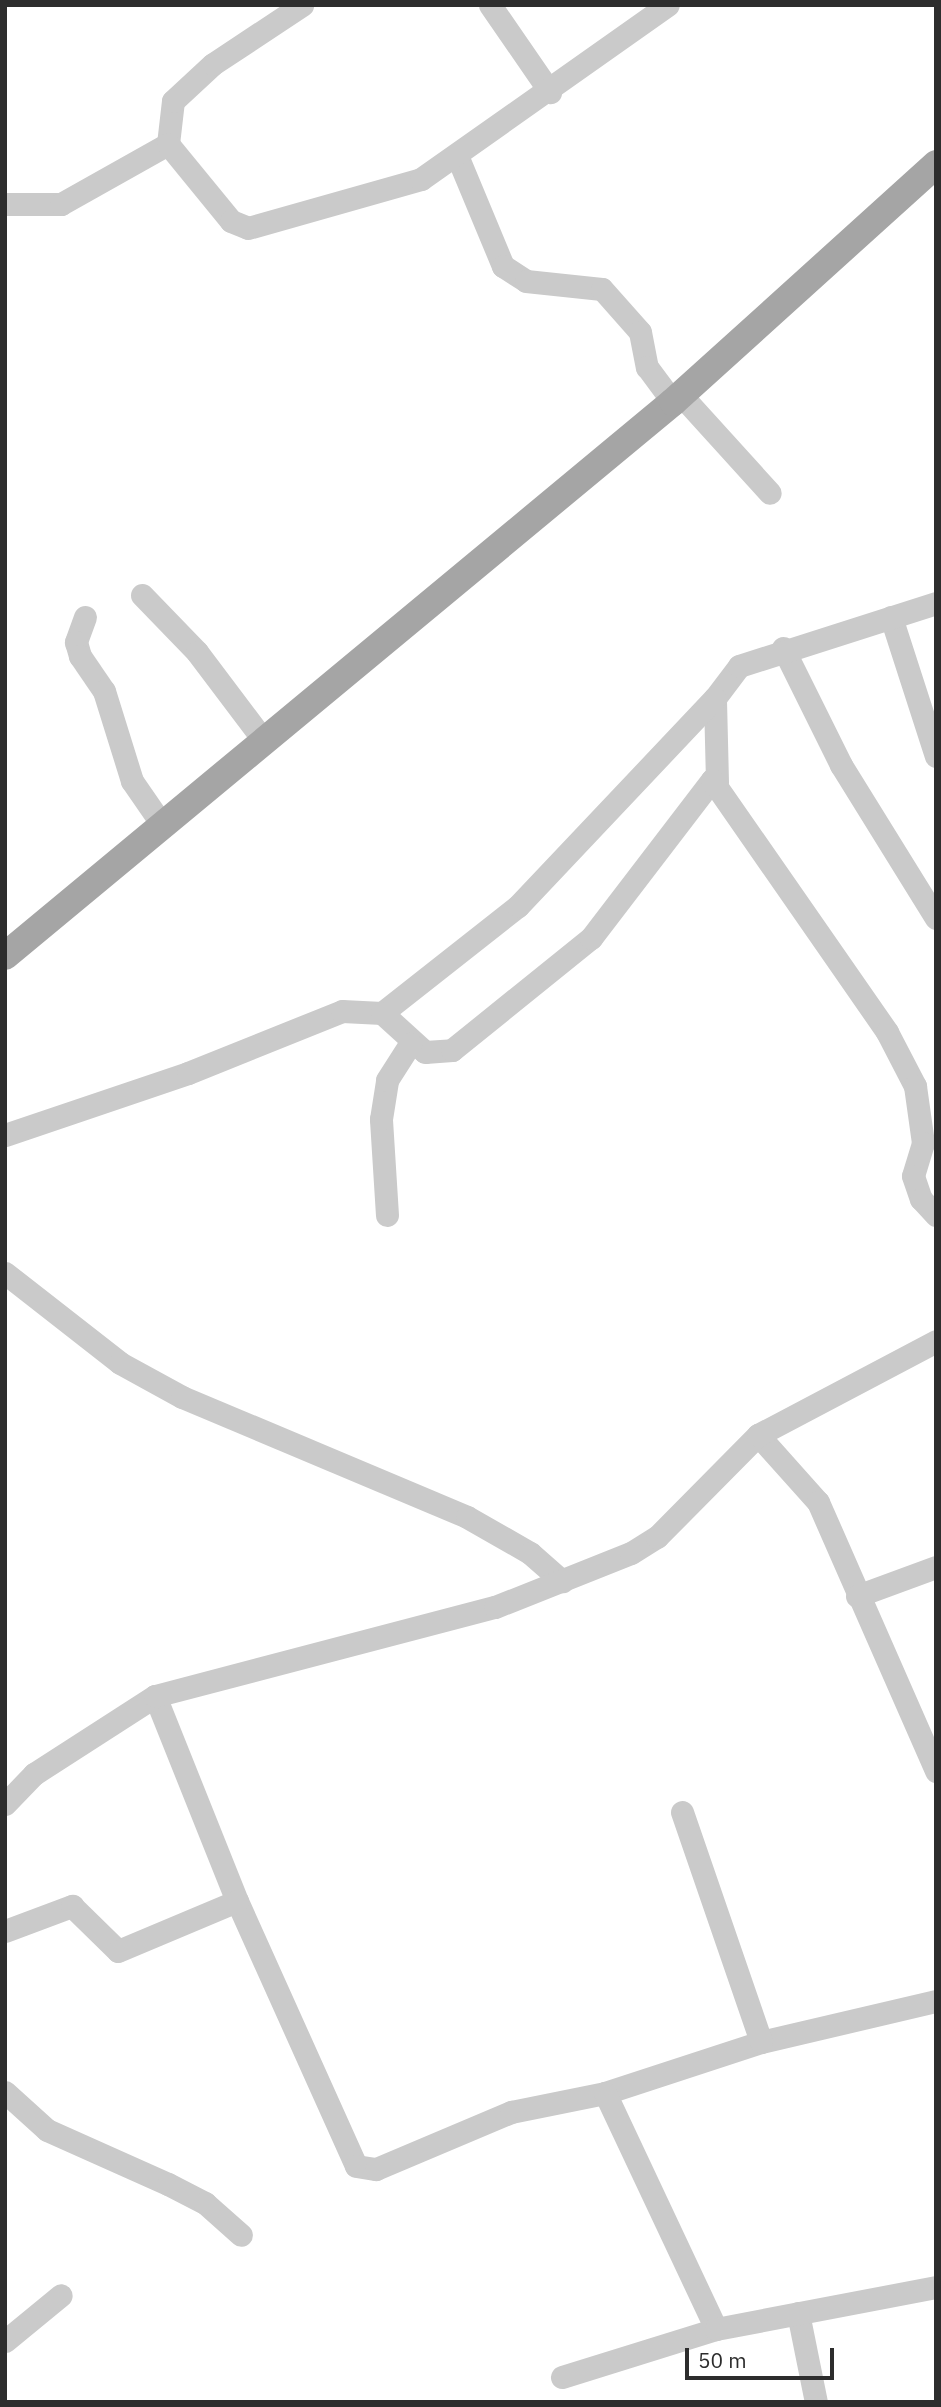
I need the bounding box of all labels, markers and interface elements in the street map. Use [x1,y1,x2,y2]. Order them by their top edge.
scale bar [689,2334,838,2378]
text: 50 m [698,2346,747,2374]

